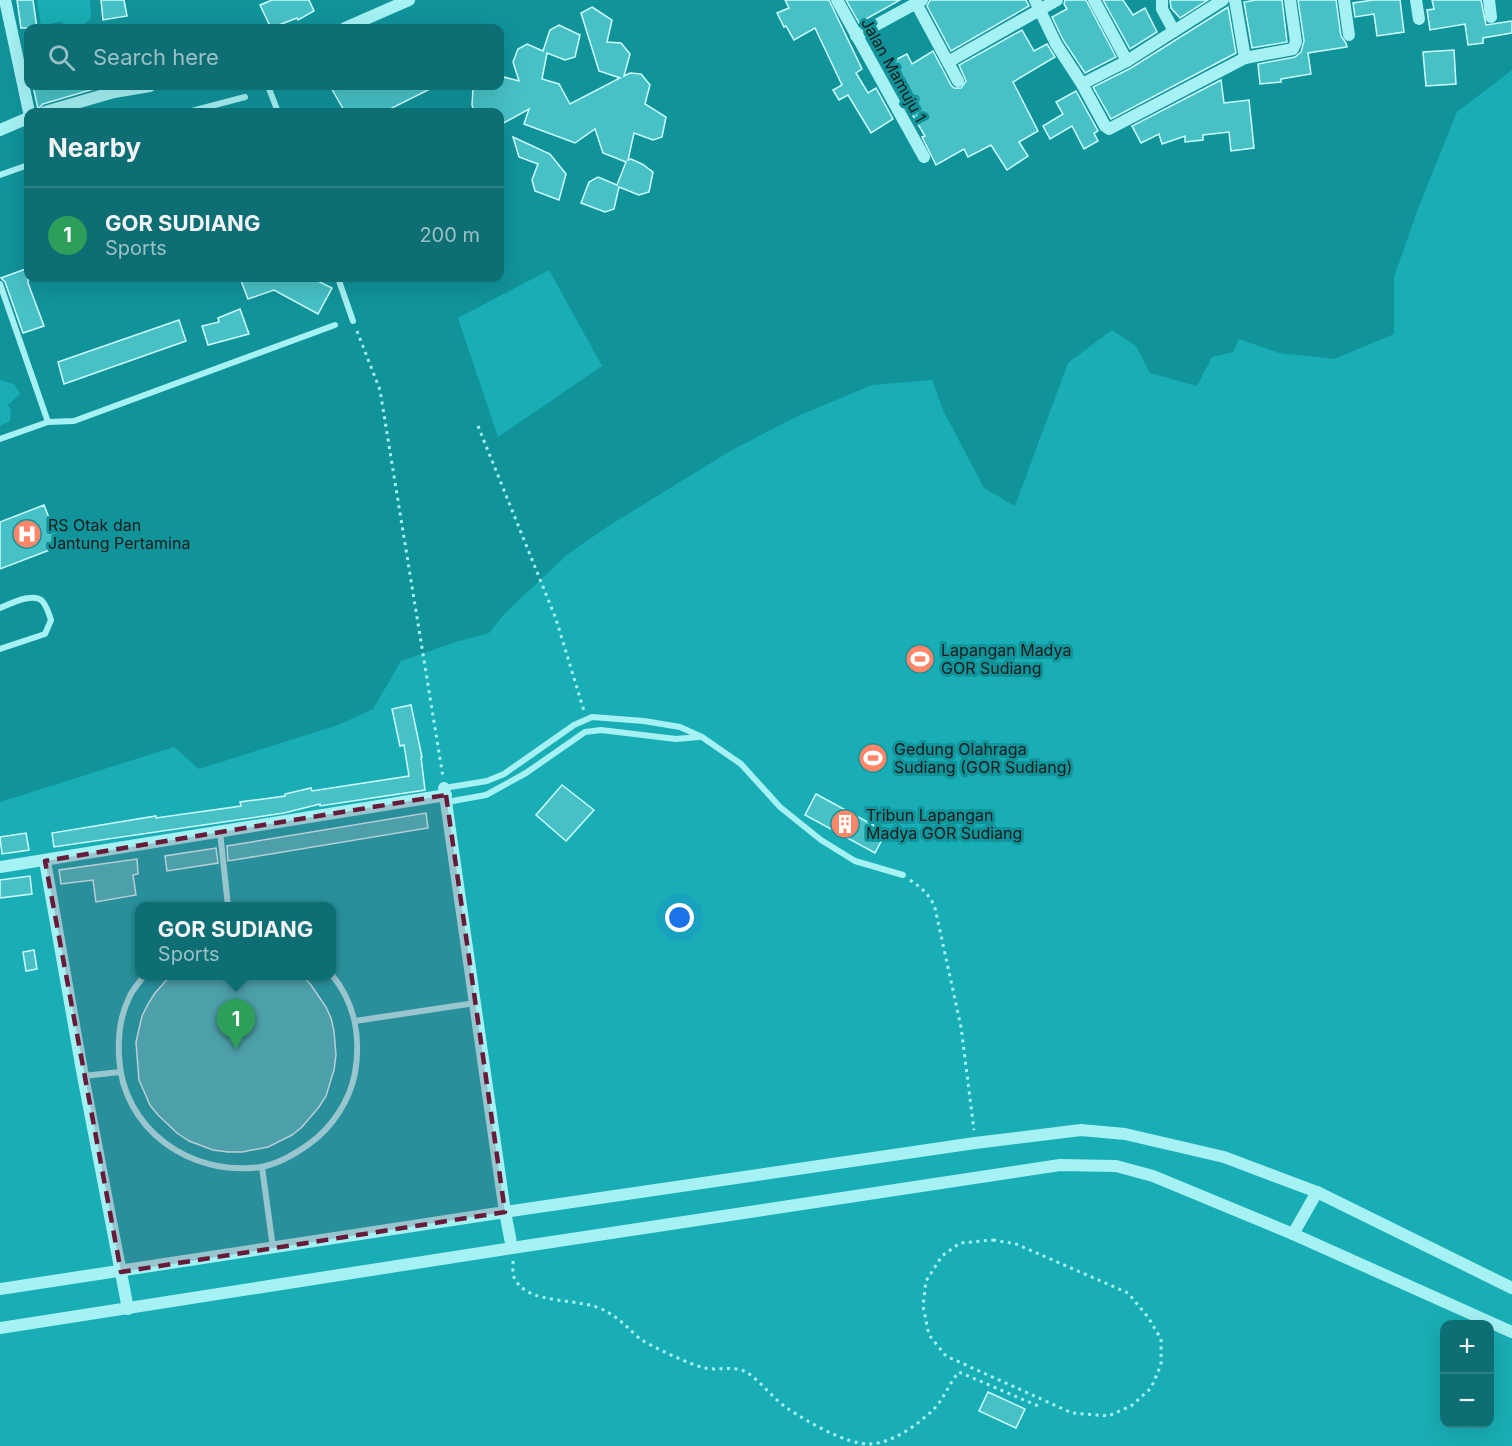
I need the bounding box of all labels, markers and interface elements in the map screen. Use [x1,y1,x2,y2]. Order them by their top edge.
street label: Jalan Mamuju 1 [857,14,931,126]
search box [24,24,504,90]
icon: search [45,41,78,74]
text: Search here [93,44,219,70]
text: Nearby [48,132,141,163]
text: GOR SUDIANG [105,210,260,236]
text: 1 [63,223,72,247]
text: 200 m [419,223,480,247]
text: Sports [105,236,167,260]
place label: RS Otak dan Jantung Pertamina [48,515,190,553]
hospital icon: RS Otak dan Jantung Pertamina [11,518,43,550]
place label: Lapangan Madya GOR Sudiang [941,640,1071,678]
sports icon: Lapangan Madya GOR Sudiang [904,643,936,675]
place label: Gedung Olahraga Sudiang (GOR Sudiang) [894,739,1072,777]
sports icon: Gedung Olahraga Sudiang (GOR Sudiang) [857,742,889,774]
place label: Tribun Lapangan Madya GOR Sudiang [866,805,1022,843]
building icon: Tribun Lapangan Madya GOR Sudiang [829,808,861,840]
popup [135,902,336,980]
your location [665,903,694,932]
text: GOR SUDIANG [158,916,313,942]
text: Sports [158,942,220,966]
pin: 1 [216,1000,256,1049]
map controls [1440,1320,1494,1428]
button: + [1440,1320,1494,1374]
button: − [1440,1374,1494,1428]

